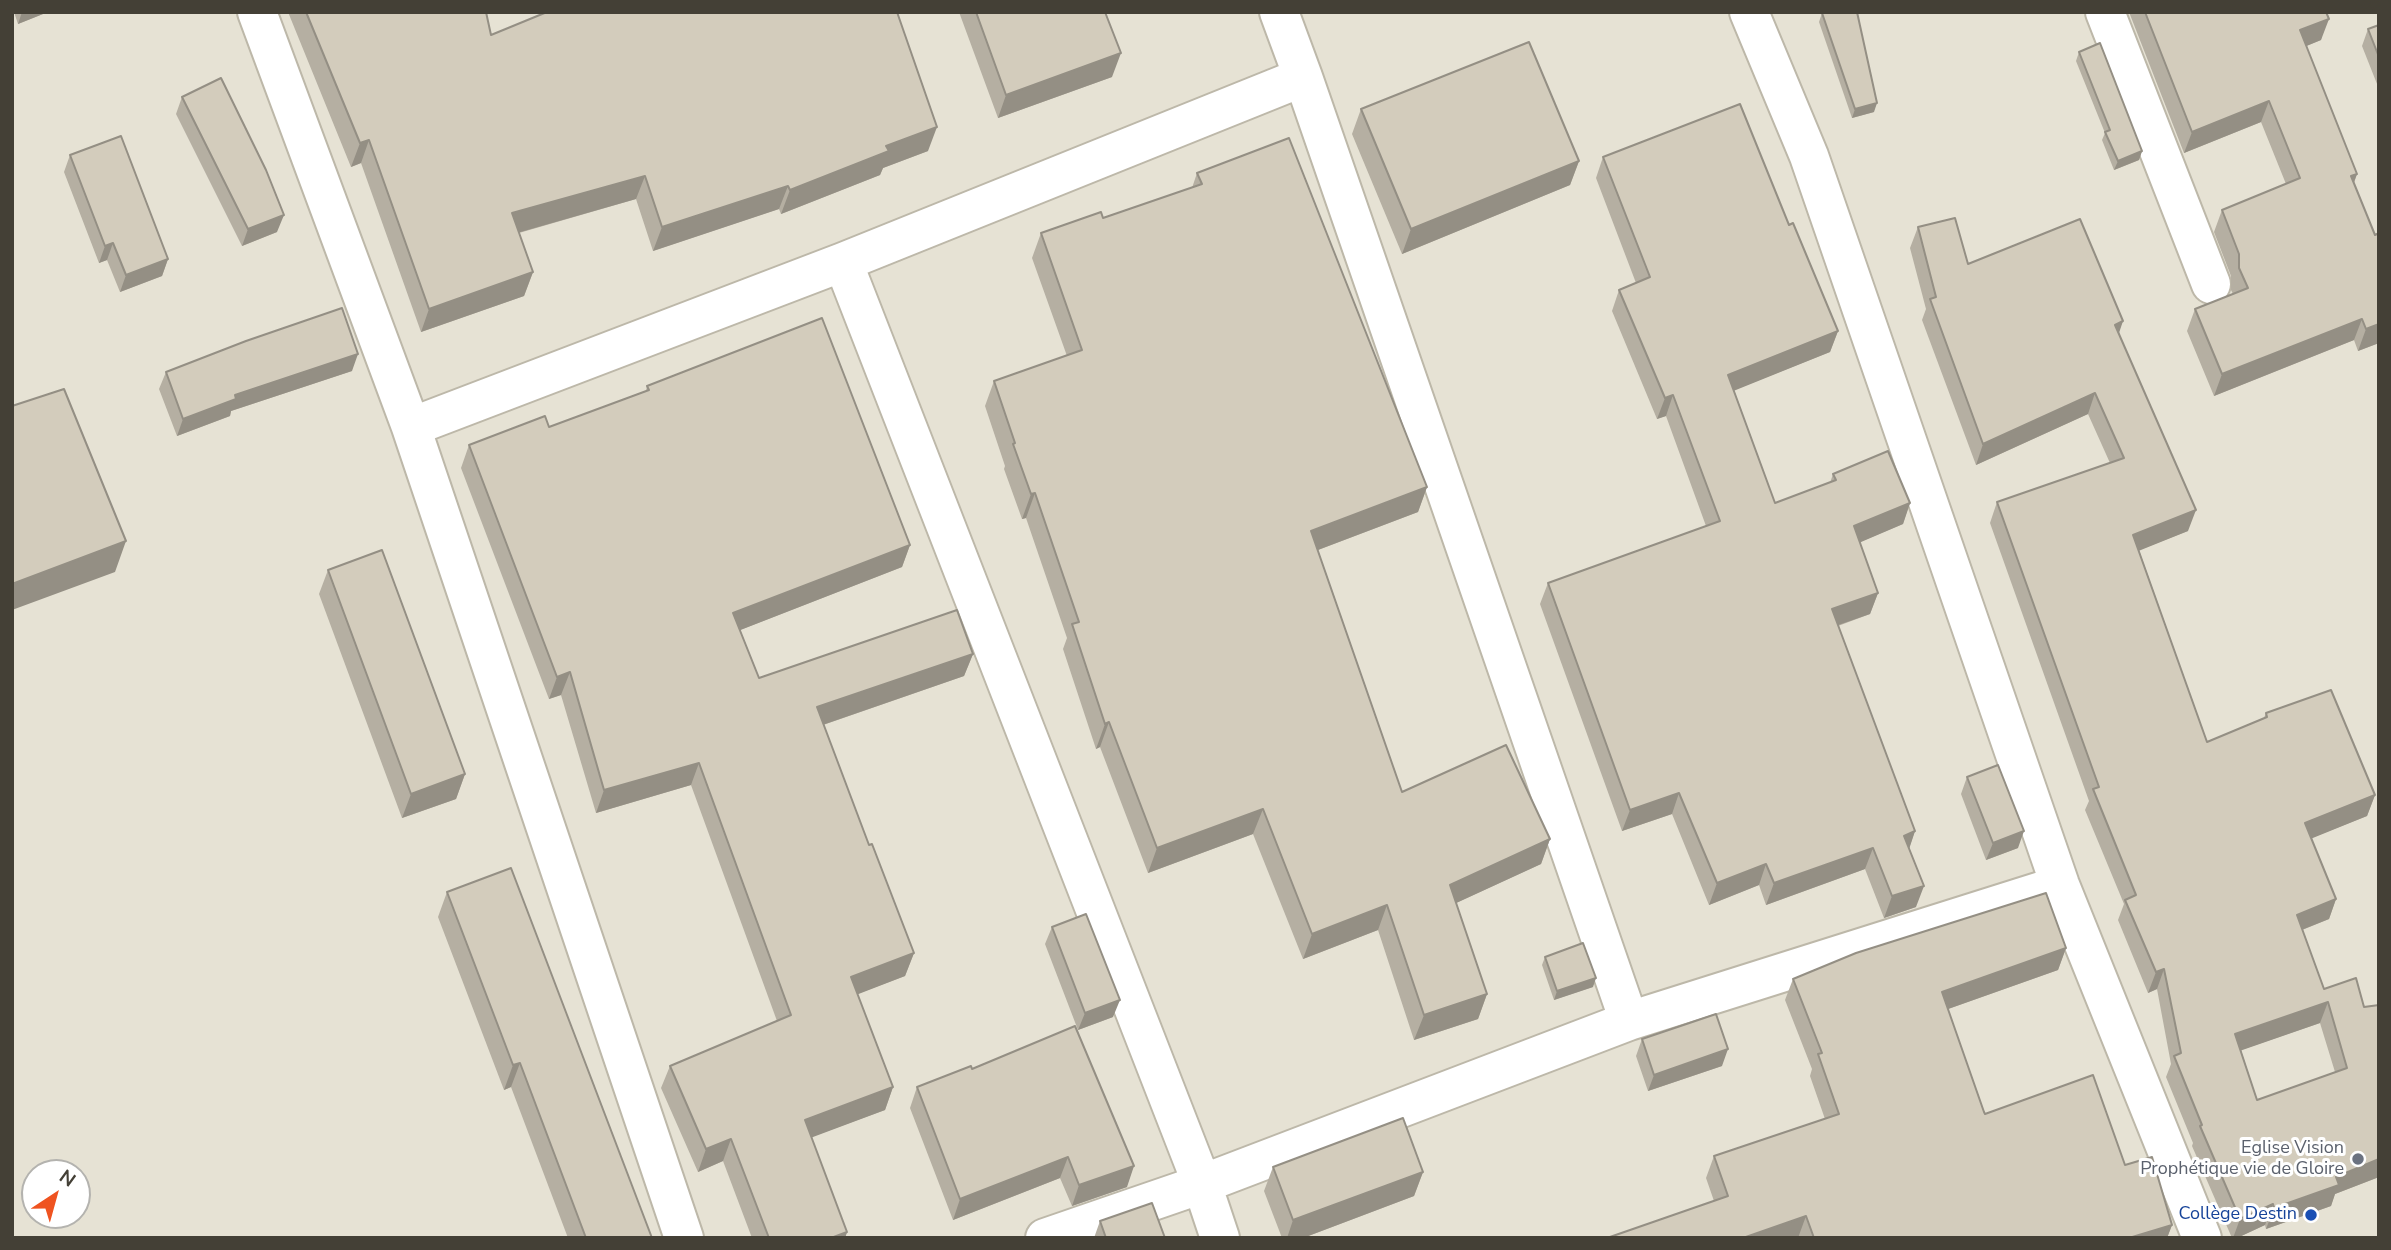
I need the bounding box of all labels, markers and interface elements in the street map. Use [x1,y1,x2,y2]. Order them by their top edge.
place label: Eglise Vision Prophétique vie de Gloire [2140,1138,2344,1180]
marker: Eglise Vision Prophétique vie de Gloire [2350,1151,2366,1167]
north arrow [21,1159,91,1229]
text: N [54,1164,81,1193]
place label: Collège Destin [2178,1204,2297,1226]
marker: Collège Destin [2303,1207,2319,1223]

